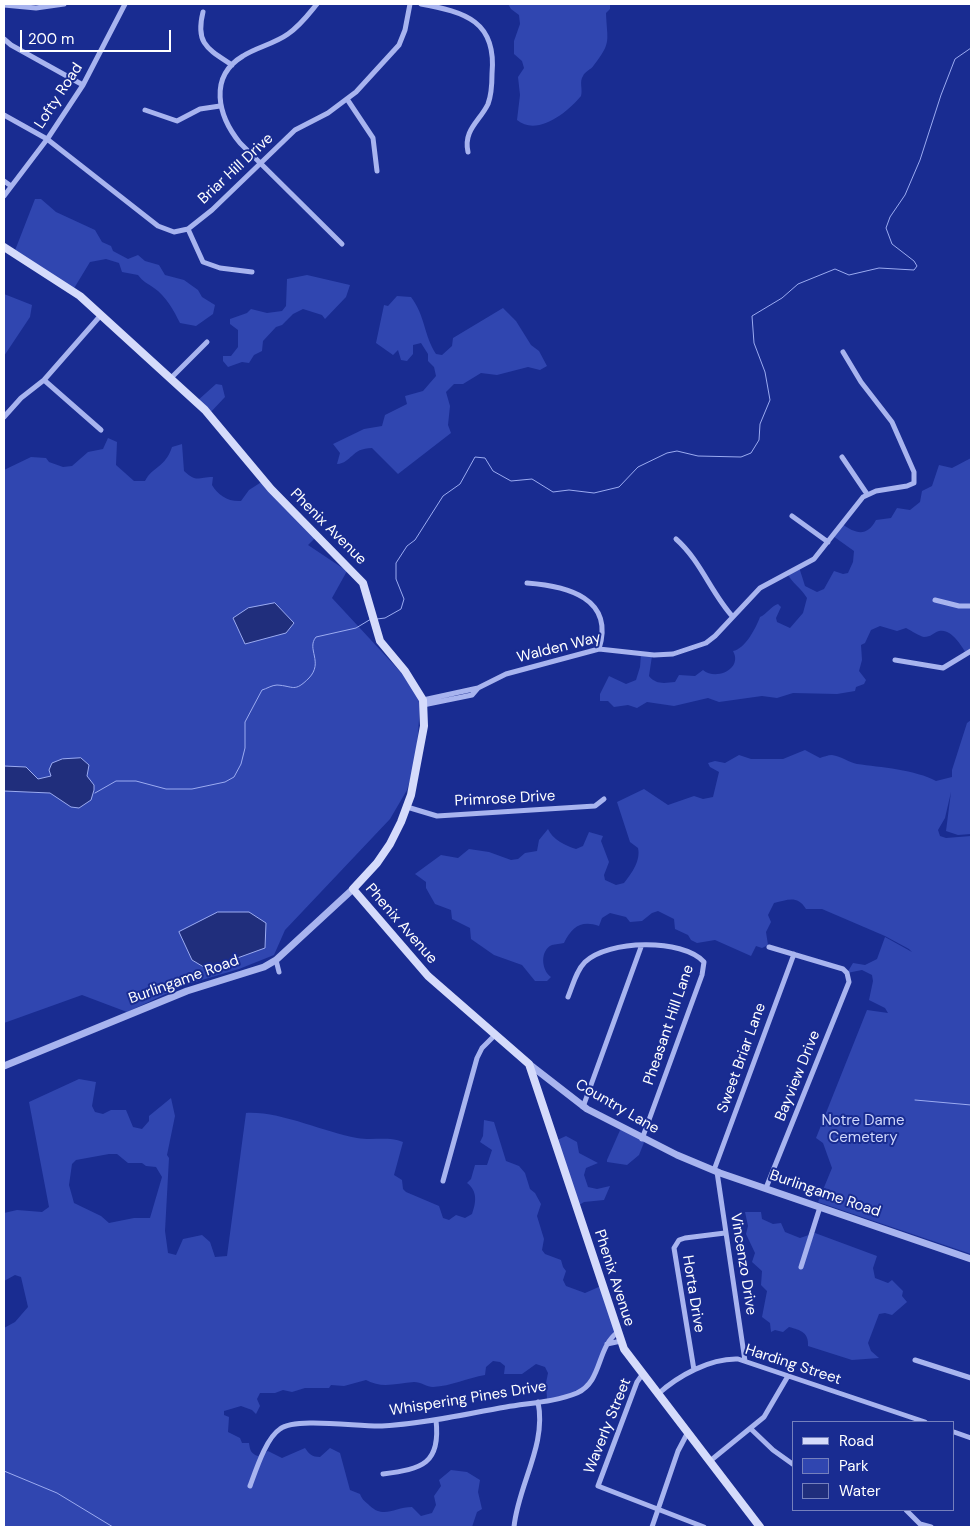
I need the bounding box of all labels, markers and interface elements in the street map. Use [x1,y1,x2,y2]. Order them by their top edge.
scale bar [22,20,174,52]
text: 200 m [28,29,74,49]
street label: Lofty Road [31,60,87,132]
street label: Briar Hill Drive [195,130,277,208]
street label: Phenix Avenue [286,485,370,569]
street label: Walden Way [515,629,603,667]
street label: Primrose Drive [454,787,556,811]
street label: Phenix Avenue [361,880,441,968]
street label: Burlingame Road [126,952,242,1008]
street label: Pheasant Hill Lane [640,963,698,1087]
street label: Sweet Briar Lane [714,1001,770,1115]
street label: Bayview Drive [772,1028,824,1124]
street label: Country Lane [572,1076,662,1138]
park label: Notre Dame Cemetery [822,1112,904,1147]
street label: Burlingame Road [767,1167,883,1221]
street label: Vincenzo Drive [726,1212,760,1316]
street label: Phenix Avenue [590,1227,638,1329]
street label: Horta Drive [678,1254,708,1334]
street label: Harding Street [743,1341,843,1389]
street label: Waverly Street [581,1376,635,1476]
street label: Whispering Pines Drive [388,1378,548,1420]
legend [792,1421,955,1511]
text: Road [839,1431,874,1451]
text: Park [839,1456,869,1476]
text: Water [839,1481,880,1501]

